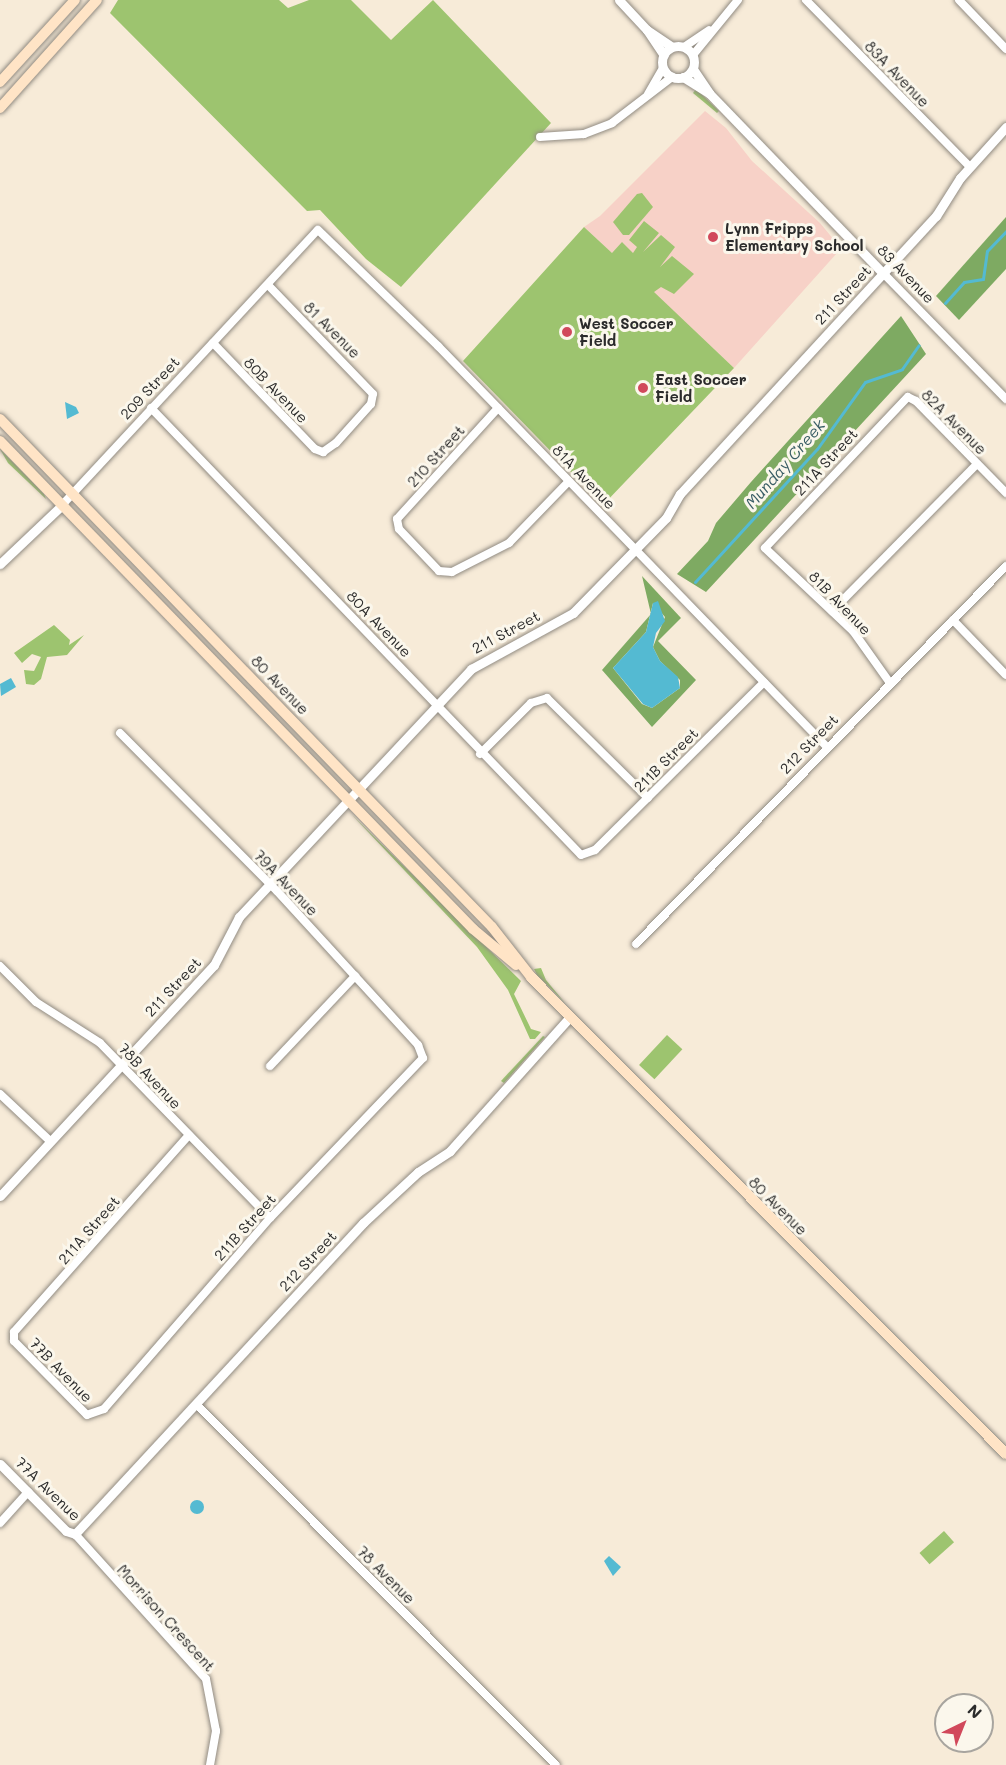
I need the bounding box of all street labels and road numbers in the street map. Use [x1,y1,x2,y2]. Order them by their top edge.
street label: 83A Avenue [861,37,933,111]
street label: 83 Avenue [874,241,938,307]
street label: 211 Street [811,262,875,328]
street label: 81 Avenue [300,298,364,362]
street label: 209 Street [116,353,184,423]
street label: 80B Avenue [240,353,312,427]
street label: 82A Avenue [918,386,990,458]
street label: 210 Street [404,421,468,491]
street label: 211A Street [791,425,861,499]
street label: 81A Avenue [549,441,619,513]
street label: 81B Avenue [805,567,875,639]
street label: 80A Avenue [343,587,415,661]
street label: 211 Street [469,607,543,657]
street label: 80 Avenue [247,652,313,718]
street label: 212 Street [776,710,842,778]
street label: 211B Street [630,724,702,796]
street label: 79A Avenue [250,846,322,920]
street label: 211 Street [141,954,205,1020]
street label: 78B Avenue [115,1039,185,1113]
street label: 80 Avenue [745,1173,811,1239]
street label: 211B Street [210,1190,280,1264]
street label: 211A Street [54,1192,124,1268]
street label: 212 Street [276,1227,340,1295]
street label: 77B Avenue [26,1334,96,1406]
street label: 77A Avenue [12,1453,84,1525]
street label: 78 Avenue [353,1542,419,1608]
street label: Morrison Crescent [113,1561,219,1675]

